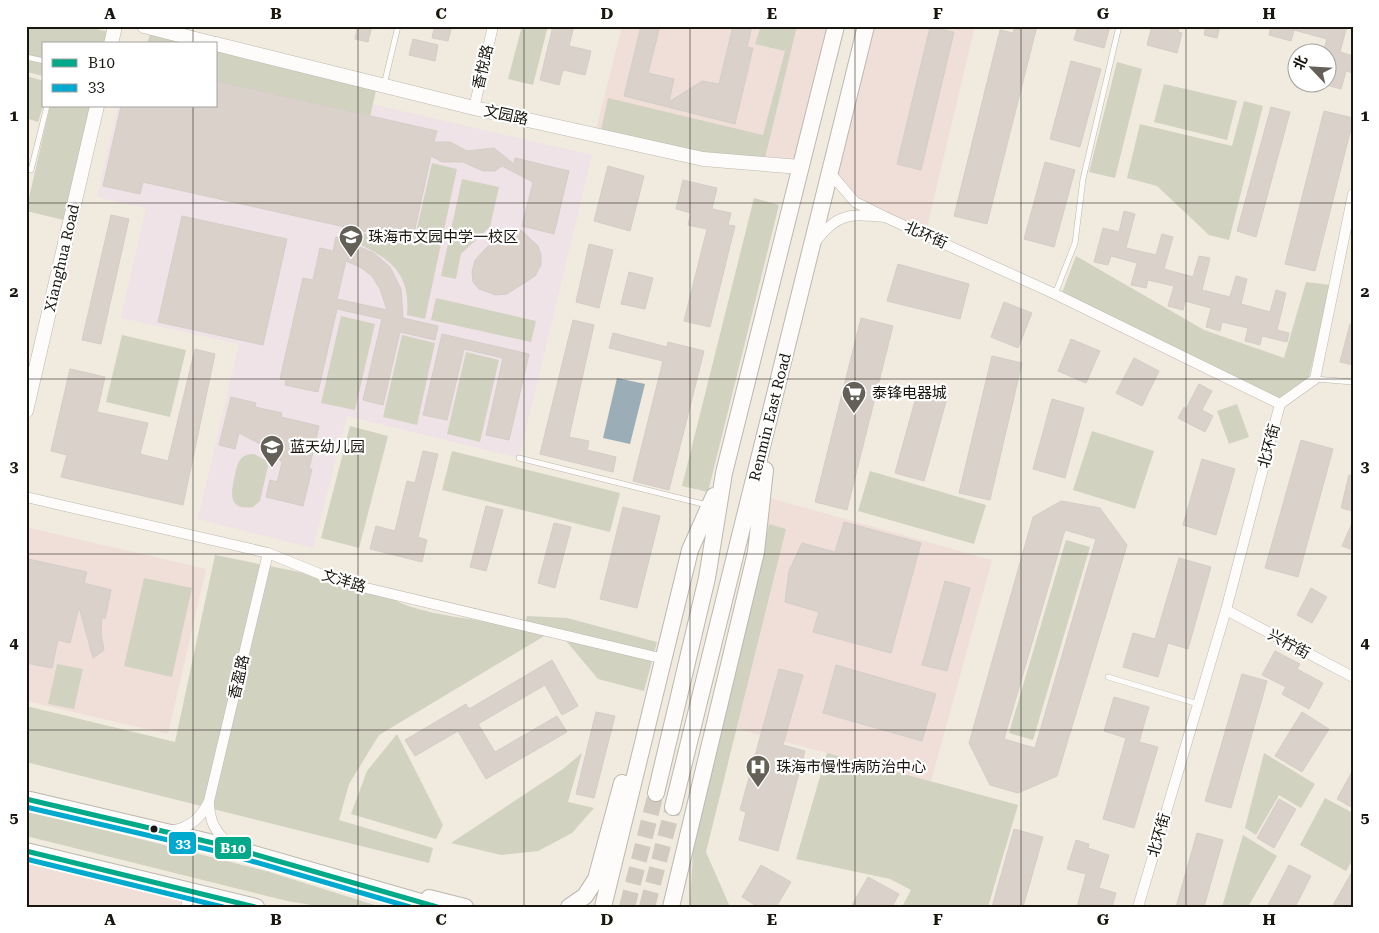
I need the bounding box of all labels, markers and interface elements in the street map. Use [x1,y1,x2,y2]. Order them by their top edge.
text: A [104,4,116,23]
text: B [270,4,282,23]
text: C [435,4,447,23]
text: D [601,4,614,23]
text: E [767,4,777,23]
text: F [933,4,943,23]
text: G [1097,4,1110,23]
text: H [1262,4,1276,23]
legend [42,42,218,108]
north arrow [1286,42,1336,92]
street label: 香悅路 [469,43,497,91]
text: 北 [1290,53,1310,72]
text: B10 [88,54,115,72]
text: 33 [88,78,105,96]
street label: 文园路 [482,102,530,128]
text: 1 [10,106,19,125]
text: 1 [1361,106,1370,125]
street label: Xianghua Road [41,202,83,314]
street label: 北环街 [902,218,950,252]
school or university icon: 珠海市文园中学一校区 [338,224,364,258]
place label: 珠海市文园中学一校区 [368,228,518,246]
text: 2 [10,282,19,301]
text: 2 [1361,282,1370,301]
street label: Renmin East Road [745,351,795,483]
supermarket icon: 泰锋电器城 [841,380,867,414]
place label: 泰锋电器城 [872,384,947,402]
street label: 北环街 [1254,422,1284,470]
school or university icon: 蓝天幼儿园 [259,434,285,468]
place label: 蓝天幼儿园 [290,438,365,456]
text: 3 [10,457,19,476]
text: 3 [1361,457,1370,476]
street label: 文洋路 [320,566,368,596]
street label: 兴柠街 [1265,625,1313,663]
text: 4 [10,633,19,652]
text: 4 [1361,633,1370,652]
street label: 香盈路 [225,653,253,701]
hospital icon: 珠海市慢性病防治中心 [745,754,771,788]
place label: 珠海市慢性病防治中心 [776,758,926,776]
text: 5 [10,808,19,827]
text: 5 [1361,808,1370,827]
street label: 北环街 [1144,811,1174,859]
unlabelled marker [149,824,159,834]
line badge: 33 [168,831,197,855]
text: 33 [175,835,191,851]
line badge: B10 [214,836,252,860]
text: B10 [220,840,246,856]
text: A [104,910,116,929]
text: B [270,910,282,929]
text: C [435,910,447,929]
text: D [601,910,614,929]
text: E [767,910,777,929]
text: F [933,910,943,929]
text: G [1097,910,1110,929]
text: H [1262,910,1276,929]

